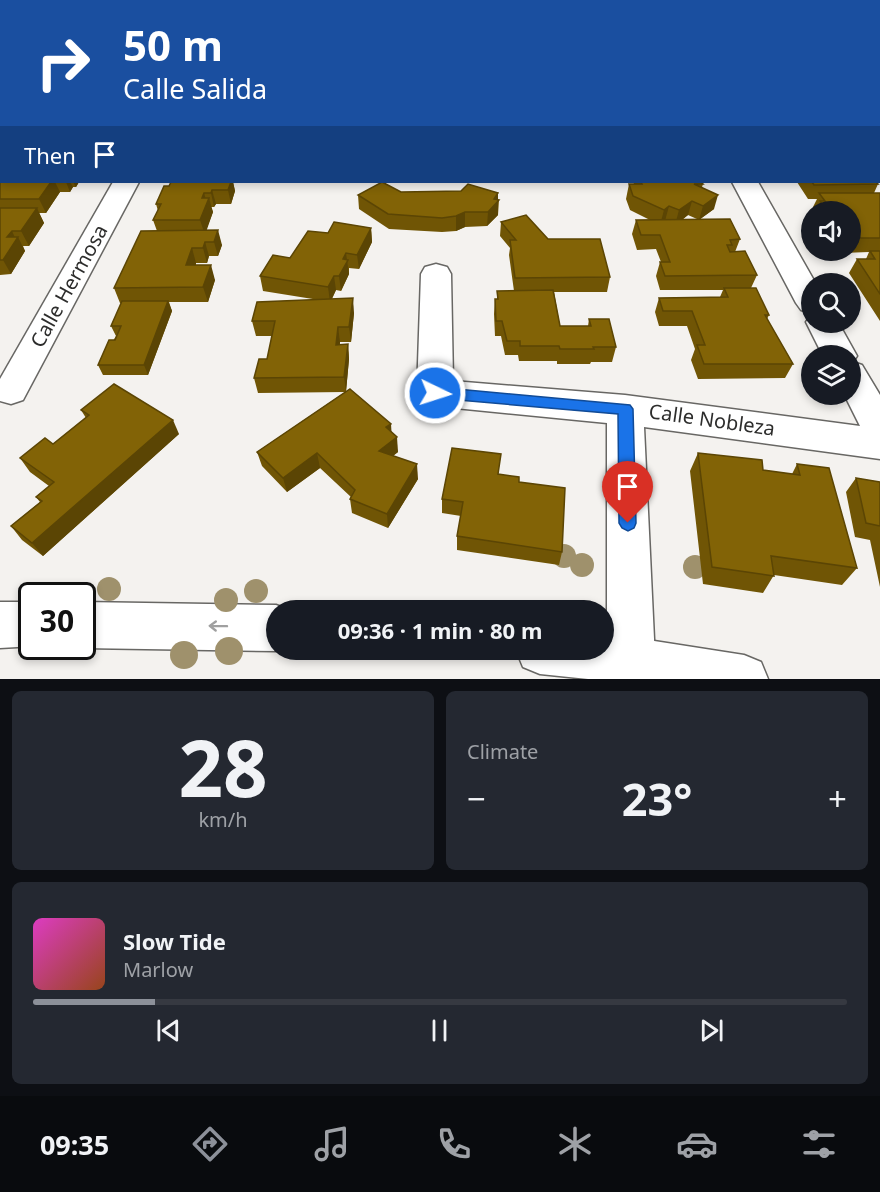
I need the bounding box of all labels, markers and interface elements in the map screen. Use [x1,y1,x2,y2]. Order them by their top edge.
text: 50 m [123,16,223,73]
icon: right [24,24,102,102]
text: Calle Salida [123,70,267,107]
icon: arrive [88,138,121,171]
text: Then [24,140,76,170]
map controls [801,201,861,405]
button: sound [801,201,861,261]
street label: Calle Hermosa [24,219,113,352]
button: search [801,273,861,333]
button: layers [801,345,861,405]
position arrow [403,361,467,425]
street label: Calle Nobleza [647,397,777,442]
pin [602,461,653,523]
icon: arrive [611,470,644,503]
speed limit sign: 30 [18,582,96,660]
text: 09:36 · 1 min · 80 m [338,615,542,645]
one-way arrow [208,620,228,632]
text: 28 [178,714,268,820]
text: Climate [467,738,538,765]
text: 23° [622,768,692,829]
text: − [467,776,486,821]
text: + [828,776,847,821]
text: km/h [198,806,248,833]
text: Slow Tide [123,926,226,956]
text: Marlow [123,956,193,983]
icon: previous [152,1014,185,1047]
icon: pause [423,1014,456,1047]
icon: next [695,1014,728,1047]
icon: directions [189,1123,231,1165]
icon: music [311,1123,353,1165]
icon: phone [433,1123,475,1165]
icon: climate [554,1123,596,1165]
icon: car [676,1123,718,1165]
icon: filters [798,1123,840,1165]
text: 09:35 [40,1126,109,1163]

